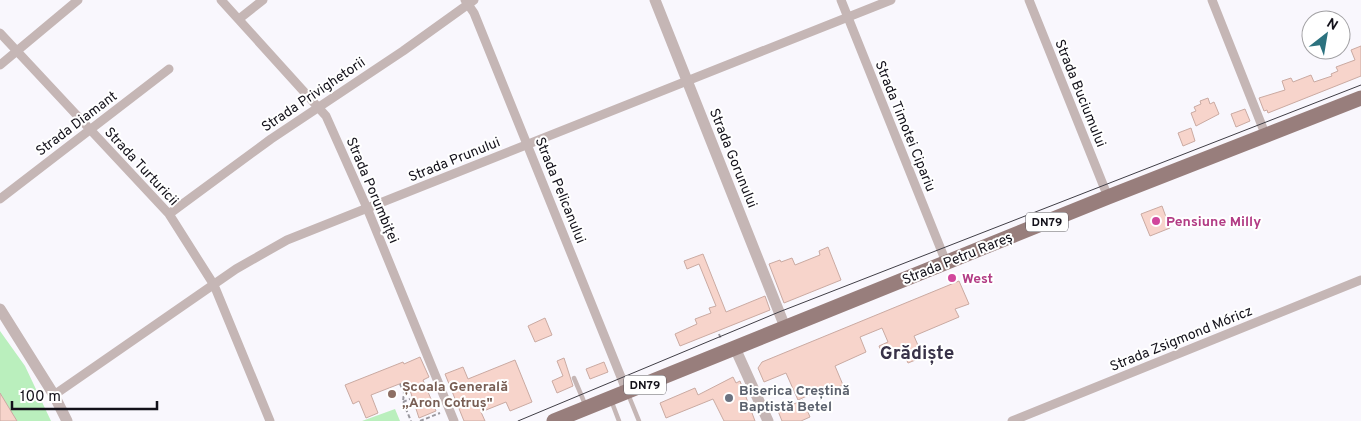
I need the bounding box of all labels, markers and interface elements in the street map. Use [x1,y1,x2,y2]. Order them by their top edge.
north arrow [1301,10,1351,60]
text: N [1323,15,1341,35]
street label: Strada Buciumului [1050,37,1109,150]
street label: Strada Privighetorii [259,54,369,136]
street label: Strada Timotei Cipariu [871,59,939,195]
street label: Strada Diamant [33,88,121,160]
street label: Strada Gorunului [705,106,760,211]
street label: Strada Turturicii [100,124,182,210]
street label: Strada Prunului [406,134,503,186]
street label: Strada Porumbiței [342,135,402,246]
street label: Strada Pelicanului [531,135,589,246]
road number: DN79 [1026,212,1068,232]
place label: Pensiune Milly [1166,214,1261,231]
marker: Pensiune Milly [1150,215,1162,227]
street label: Strada Petru Rareș [900,230,1015,289]
place label: West [962,271,993,288]
marker: West [946,272,958,284]
street label: Strada Zsigmond Móricz [1108,303,1255,376]
district label: Grădiște [880,342,954,366]
road number: DN79 [624,376,666,394]
scale bar [12,378,158,410]
place label: Școala Generală ,,Aron Cotruș" [402,379,508,412]
place label: Biserica Creștină Baptistă Betel [739,383,850,416]
text: 100 m [20,388,61,407]
marker: Școala Generală ,,Aron Cotruș" [386,388,398,400]
marker: Biserica Creștină Baptistă Betel [723,392,735,404]

